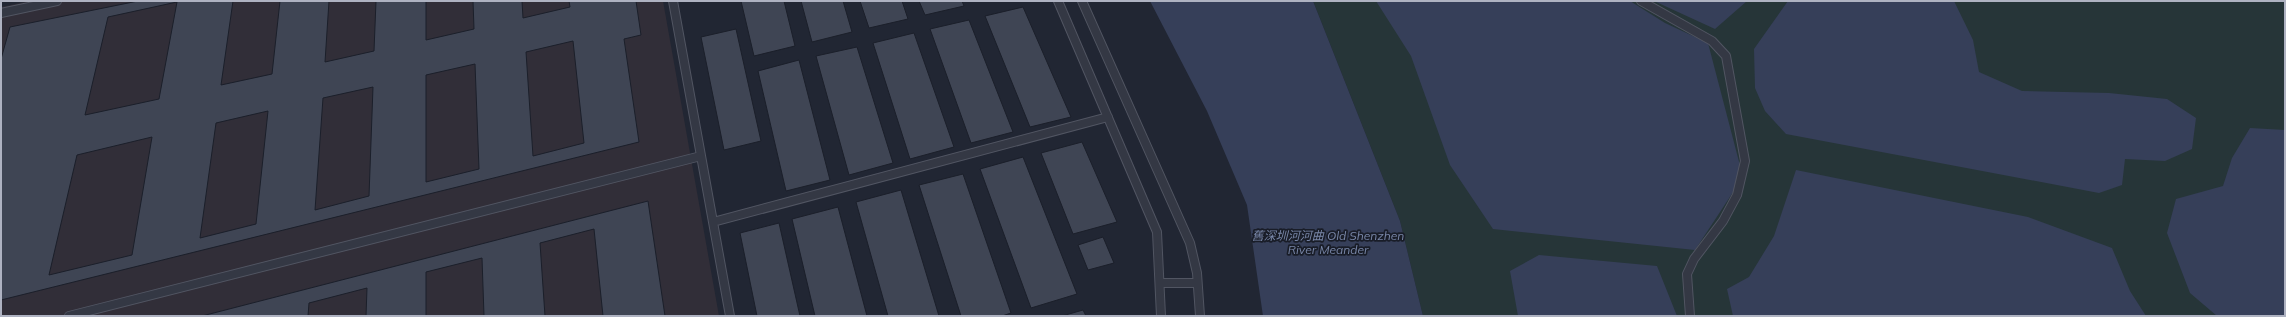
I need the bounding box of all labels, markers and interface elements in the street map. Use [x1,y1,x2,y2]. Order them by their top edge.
water label: 舊深圳河河曲 Old Shenzhen River Meander [1252,228,1404,257]

